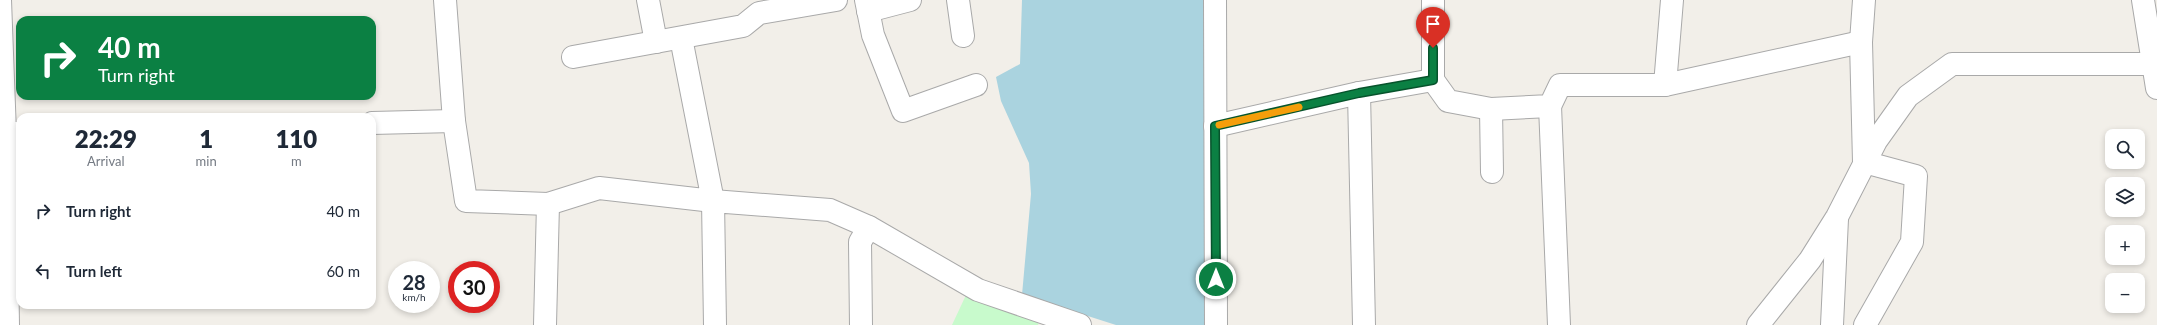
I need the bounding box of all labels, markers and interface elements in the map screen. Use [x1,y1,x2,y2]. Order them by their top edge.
pin [1416,7.0,1450,48]
icon: arrive [1422,13,1444,35]
text: 40 m [98,30,161,64]
icon: right [32,32,84,84]
text: Turn right [98,64,175,86]
text: 22:29 [75,124,137,153]
text: 1 [199,124,213,153]
text: 110 [275,124,317,153]
map controls [2105,129,2145,313]
button: search [2105,129,2145,169]
text: Arrival [87,153,125,169]
text: min [196,153,217,169]
text: m [291,153,302,169]
button: layers [2105,177,2145,217]
icon: right [32,200,54,222]
text: Turn right [66,202,131,220]
text: 40 m [326,202,360,220]
button: + [2105,225,2145,265]
position arrow [1195,258,1237,300]
icon: left [32,260,54,282]
speed limit sign: 30 [448,261,500,313]
text: Turn left [66,262,122,280]
text: 60 m [326,262,360,280]
text: 28 [402,270,426,294]
button: − [2105,273,2145,313]
text: km/h [402,291,426,303]

